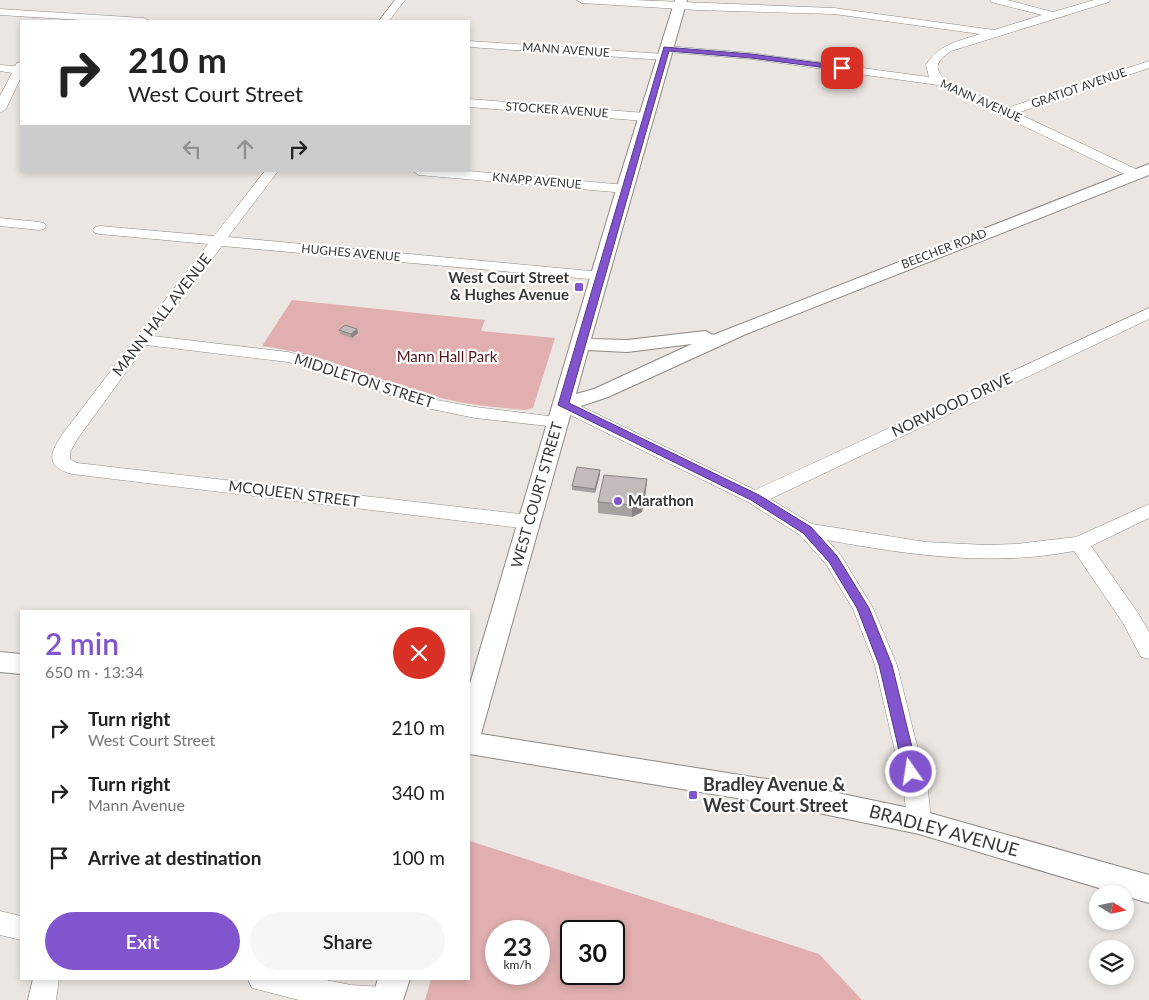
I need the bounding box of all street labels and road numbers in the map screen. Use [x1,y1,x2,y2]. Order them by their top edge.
street label: MANN AVENUE [522,39,610,60]
street label: GRATIOT AVENUE [1029,64,1129,111]
street label: MANN AVENUE [938,76,1024,125]
street label: STOCKER AVENUE [505,98,609,121]
street label: KNAPP AVENUE [492,169,582,192]
street label: BEECHER ROAD [899,225,989,272]
street label: HUGHES AVENUE [301,241,401,264]
street label: MANN HALL AVENUE [108,250,214,379]
street label: MIDDLETON STREET [292,349,436,411]
street label: NORWOOD DRIVE [888,368,1015,440]
street label: WEST COURT STREET [507,419,566,570]
street label: MCQUEEN STREET [228,476,361,510]
street label: BRADLEY AVENUE [867,799,1022,861]

